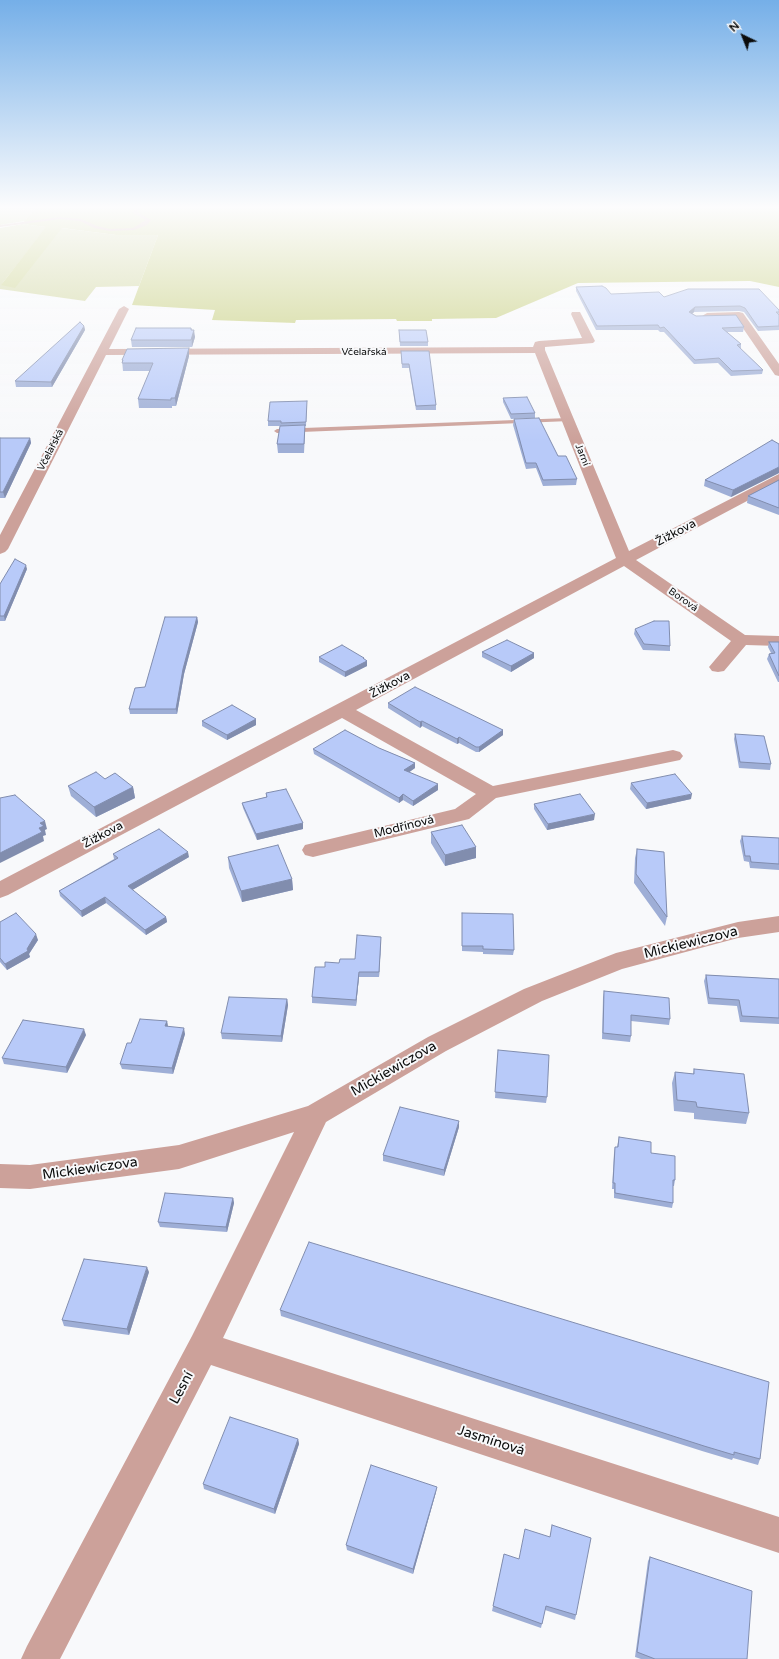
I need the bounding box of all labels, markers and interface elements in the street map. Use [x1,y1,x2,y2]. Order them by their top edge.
north arrow [723,16,763,56]
text: N [727,19,742,35]
street label: Včelařská [341,346,387,358]
street label: Včelařská [35,427,67,473]
street label: Jarní [572,442,592,468]
street label: Žižkova [654,516,698,550]
street label: Borová [666,585,700,615]
street label: Žižkova [368,668,412,702]
street label: Modřínová [372,813,436,841]
street label: Žižkova [81,818,125,852]
street label: Mickiewiczova [642,923,740,963]
street label: Mickiewiczova [348,1038,440,1100]
street label: Mickiewiczova [41,1154,139,1184]
street label: Lesní [166,1369,198,1407]
street label: Jasmínová [455,1422,527,1460]

